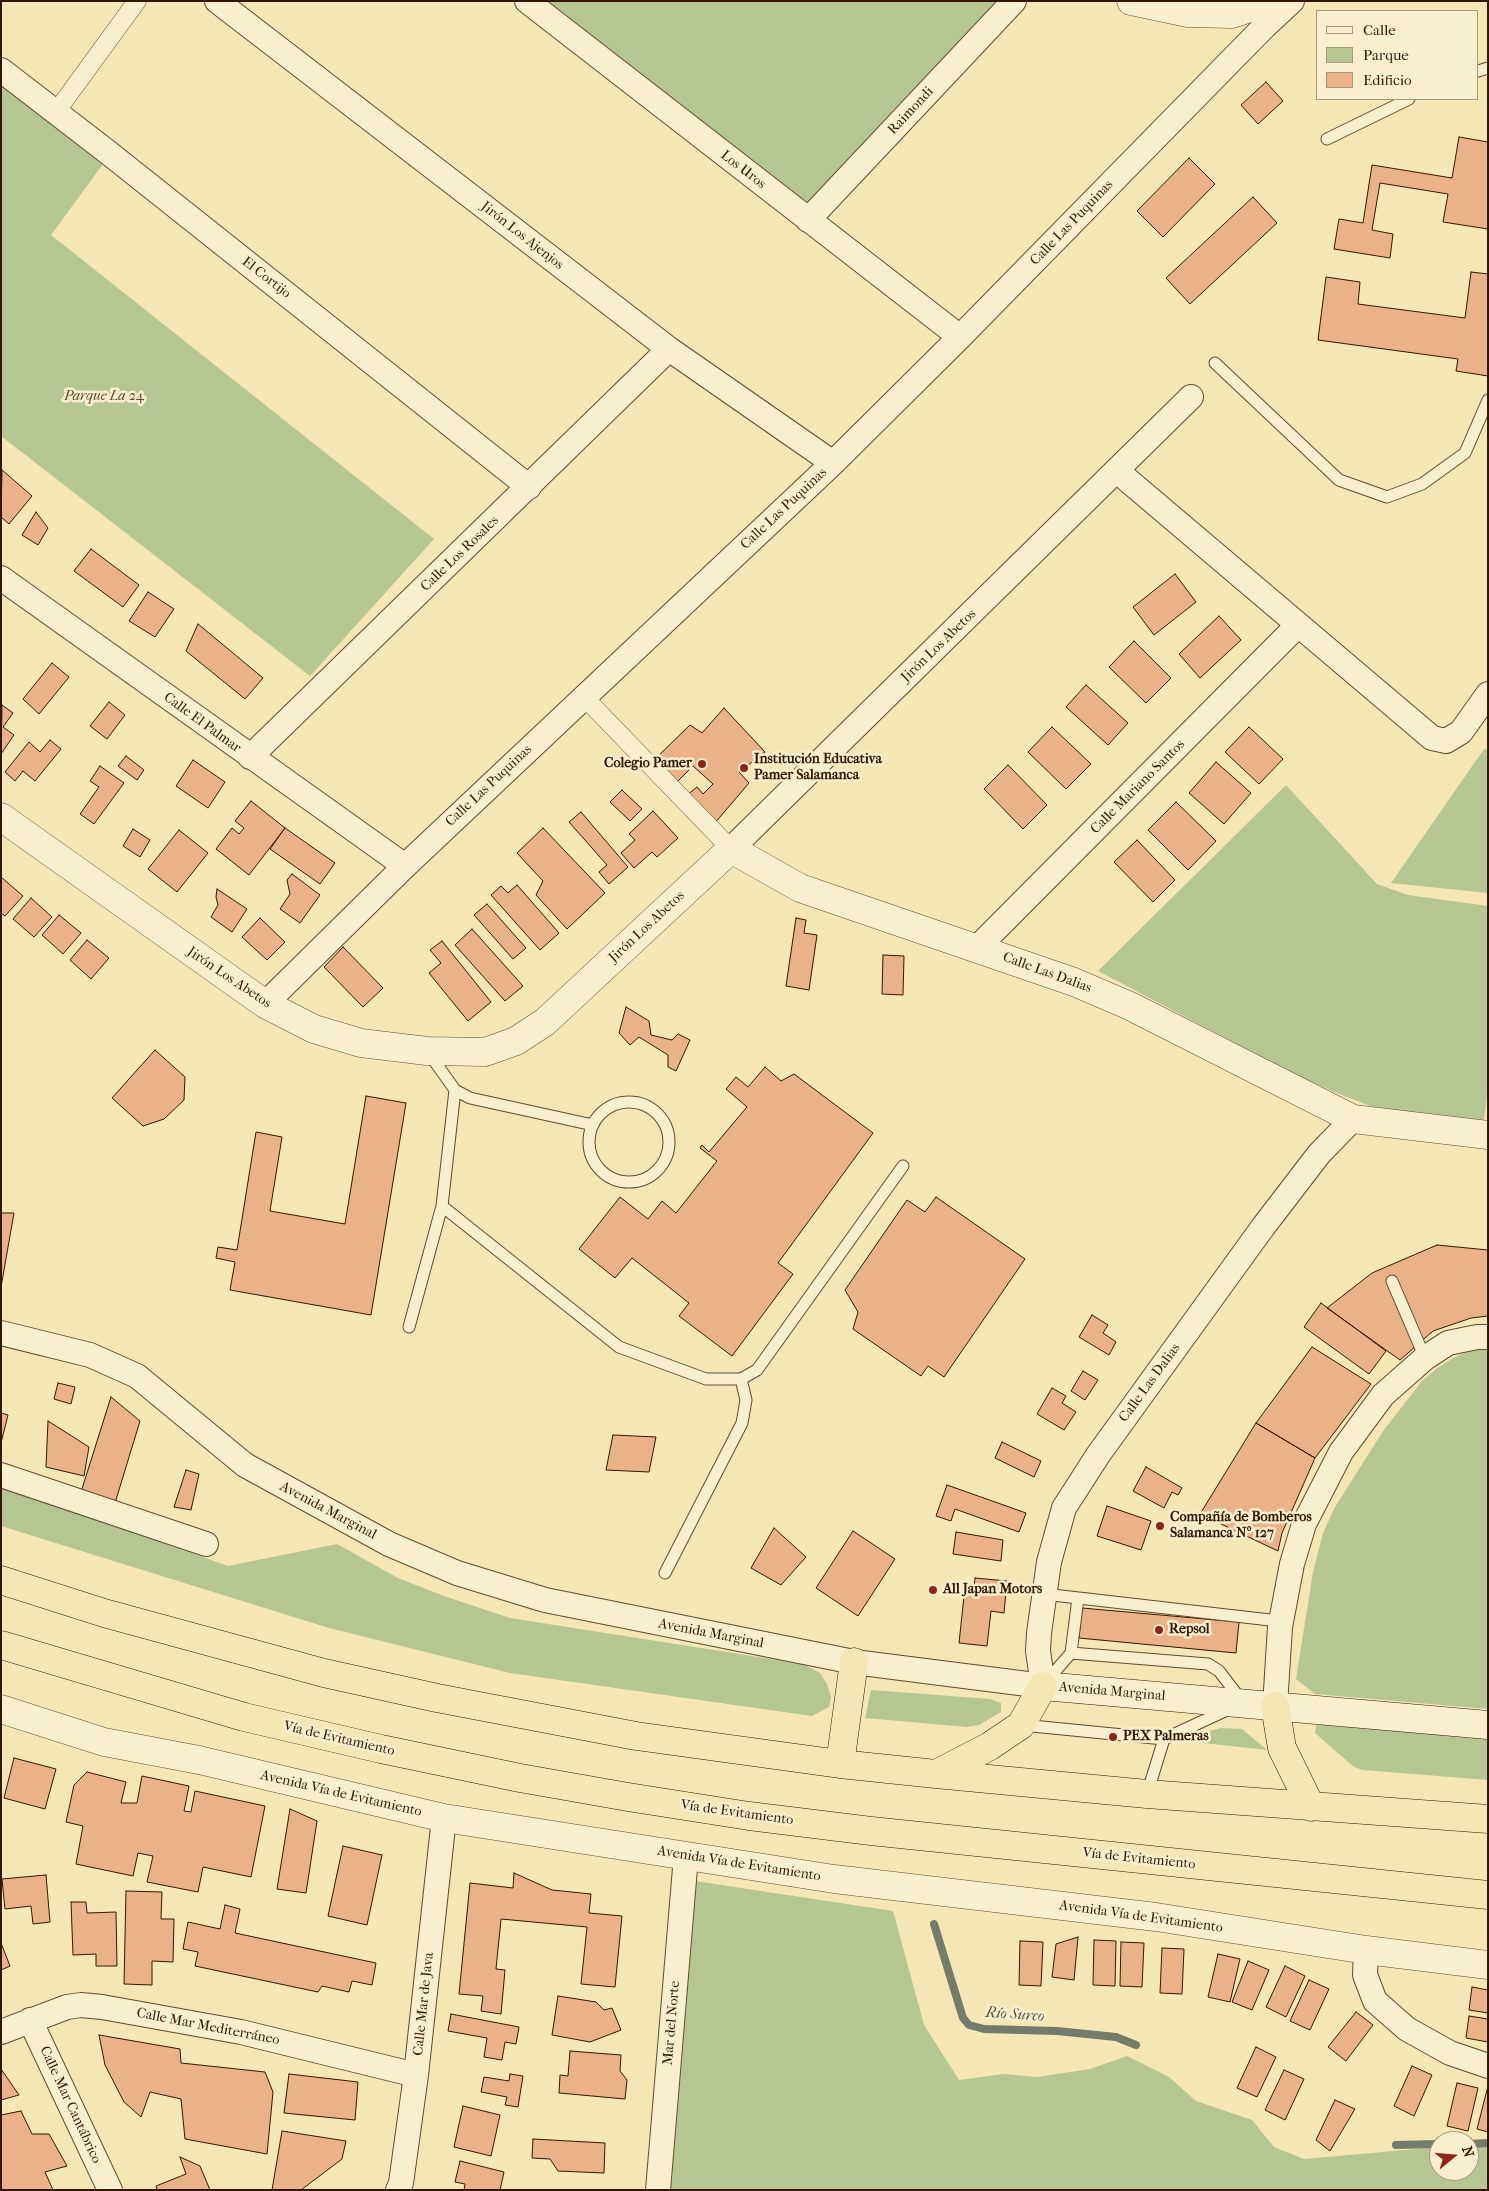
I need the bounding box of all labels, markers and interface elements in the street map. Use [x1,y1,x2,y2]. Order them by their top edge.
legend [1316,10,1479,100]
text: Calle [1363,21,1396,39]
text: Parque [1363,46,1409,64]
text: Edificio [1363,71,1412,89]
street label: Raimondi [885,84,937,138]
street label: Los Uros [717,147,769,193]
street label: Calle Las Puquinas [1027,177,1117,269]
street label: Jirón Los Ajenjos [477,198,567,274]
street label: El Cortijo [238,254,294,302]
park label: Parque La 24 [64,389,144,405]
street label: Calle Las Puquinas [737,465,831,553]
street label: Calle Los Rosales [418,513,502,595]
street label: Jirón Los Abetos [898,606,980,686]
street label: Calle El Palmar [160,689,244,757]
street label: Calle Mariano Santos [1087,736,1189,838]
street label: Calle Las Puquinas [442,742,536,830]
place label: Institución Educativa Pamer Salamanca [754,752,882,784]
place label: Colegio Pamer [604,756,692,772]
marker: Colegio Pamer [696,758,708,770]
marker: Institución Educativa Pamer Salamanca [738,762,750,774]
street label: Jirón Los Abetos [606,888,688,966]
street label: Jirón Los Abetos [184,944,274,1012]
street label: Calle Las Dalias [1000,949,1094,997]
street label: Calle Las Dalias [1116,1340,1184,1426]
street label: Avenida Marginal [277,1478,379,1544]
place label: Compañía de Bomberos Salamanca Nº 127 [1170,1510,1312,1542]
marker: Compañía de Bomberos Salamanca Nº 127 [1154,1520,1166,1532]
place label: All Japan Motors [943,1582,1042,1598]
marker: All Japan Motors [927,1584,939,1596]
street label: Avenida Marginal [657,1616,765,1652]
place label: Repsol [1169,1622,1210,1638]
marker: Repsol [1153,1624,1165,1636]
street label: Avenida Marginal [1058,1679,1166,1705]
street label: Vía de Evitamiento [282,1718,396,1760]
place label: PEX Palmeras [1123,1729,1209,1745]
marker: PEX Palmeras [1107,1731,1119,1743]
street label: Avenida Vía de Evitamiento [259,1767,423,1821]
street label: Vía de Evitamiento [680,1797,794,1829]
street label: Avenida Vía de Evitamiento [656,1843,822,1885]
street label: Vía de Evitamiento [1082,1845,1196,1873]
street label: Avenida Vía de Evitamiento [1058,1897,1224,1937]
street label: Calle Mar de Java [410,1952,438,2056]
street label: Mar del Norte [660,1980,684,2066]
water label: Río Surco [985,2004,1045,2026]
street label: Calle Mar Mediterráneo [135,2005,281,2049]
street label: Calle Mar Cantábrico [35,2044,105,2166]
north arrow [1429,2131,1479,2181]
text: N [1458,2144,1478,2159]

